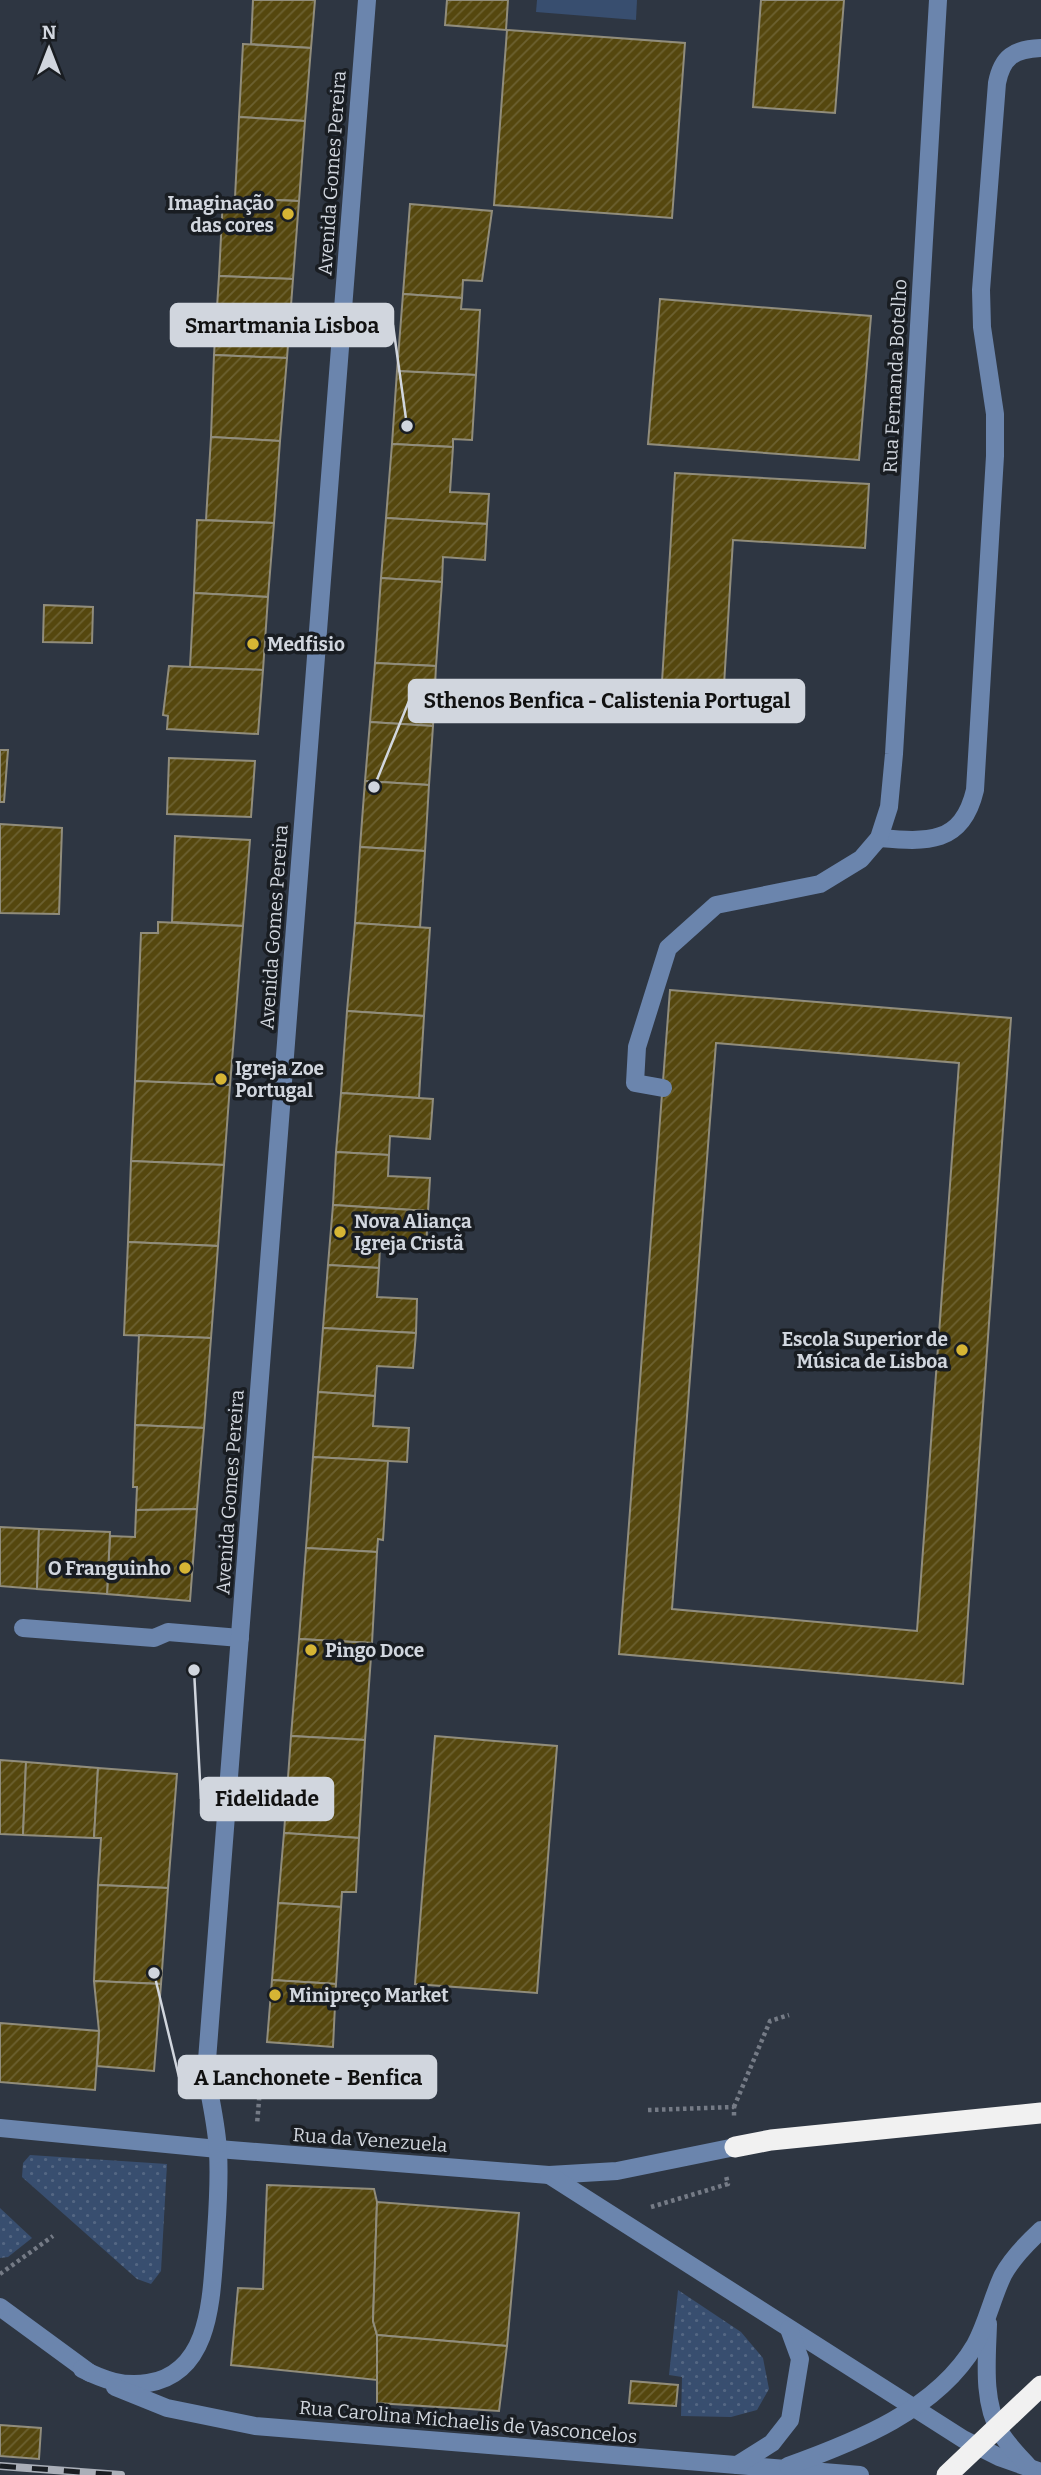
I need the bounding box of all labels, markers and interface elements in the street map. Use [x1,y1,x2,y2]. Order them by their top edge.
north arrow [14,14,84,84]
text: N [42,21,57,44]
street label: Avenida Gomes Pereira [313,69,351,276]
place label: Imaginação das cores [168,192,274,237]
marker: Imaginação das cores [280,206,296,222]
street label: Rua Fernanda Botelho [878,278,912,474]
callout: Smartmania Lisboa [171,304,393,346]
text: Smartmania Lisboa [185,313,379,339]
place label: Medfisio [267,633,345,656]
marker: Medfisio [245,636,261,652]
callout: Sthenos Benfica - Calistenia Portugal [409,680,804,722]
text: Sthenos Benfica - Calistenia Portugal [423,688,791,714]
street label: Avenida Gomes Pereira [255,823,293,1030]
place label: Igreja Zoe Portugal [235,1057,324,1102]
marker: Igreja Zoe Portugal [213,1071,229,1087]
place label: Nova Aliança Igreja Cristã [354,1210,472,1255]
marker: Nova Aliança Igreja Cristã [332,1224,348,1240]
place label: Escola Superior de Música de Lisboa [782,1328,948,1373]
marker: Escola Superior de Música de Lisboa [954,1342,970,1358]
street label: Avenida Gomes Pereira [211,1388,249,1595]
place label: O Franguinho [48,1557,171,1580]
marker: O Franguinho [177,1560,193,1576]
place label: Pingo Doce [325,1639,424,1662]
marker: Pingo Doce [303,1642,319,1658]
callout: Fidelidade [201,1778,333,1820]
text: Fidelidade [215,1786,319,1812]
place label: Minipreço Market [289,1984,449,2007]
marker: Minipreço Market [267,1987,283,2003]
callout: A Lanchonete - Benfica [179,2056,436,2098]
text: A Lanchonete - Benfica [194,2065,422,2091]
street label: Rua da Venezuela [292,2123,449,2157]
street label: Rua Carolina Michaelis de Vasconcelos [298,2396,638,2448]

